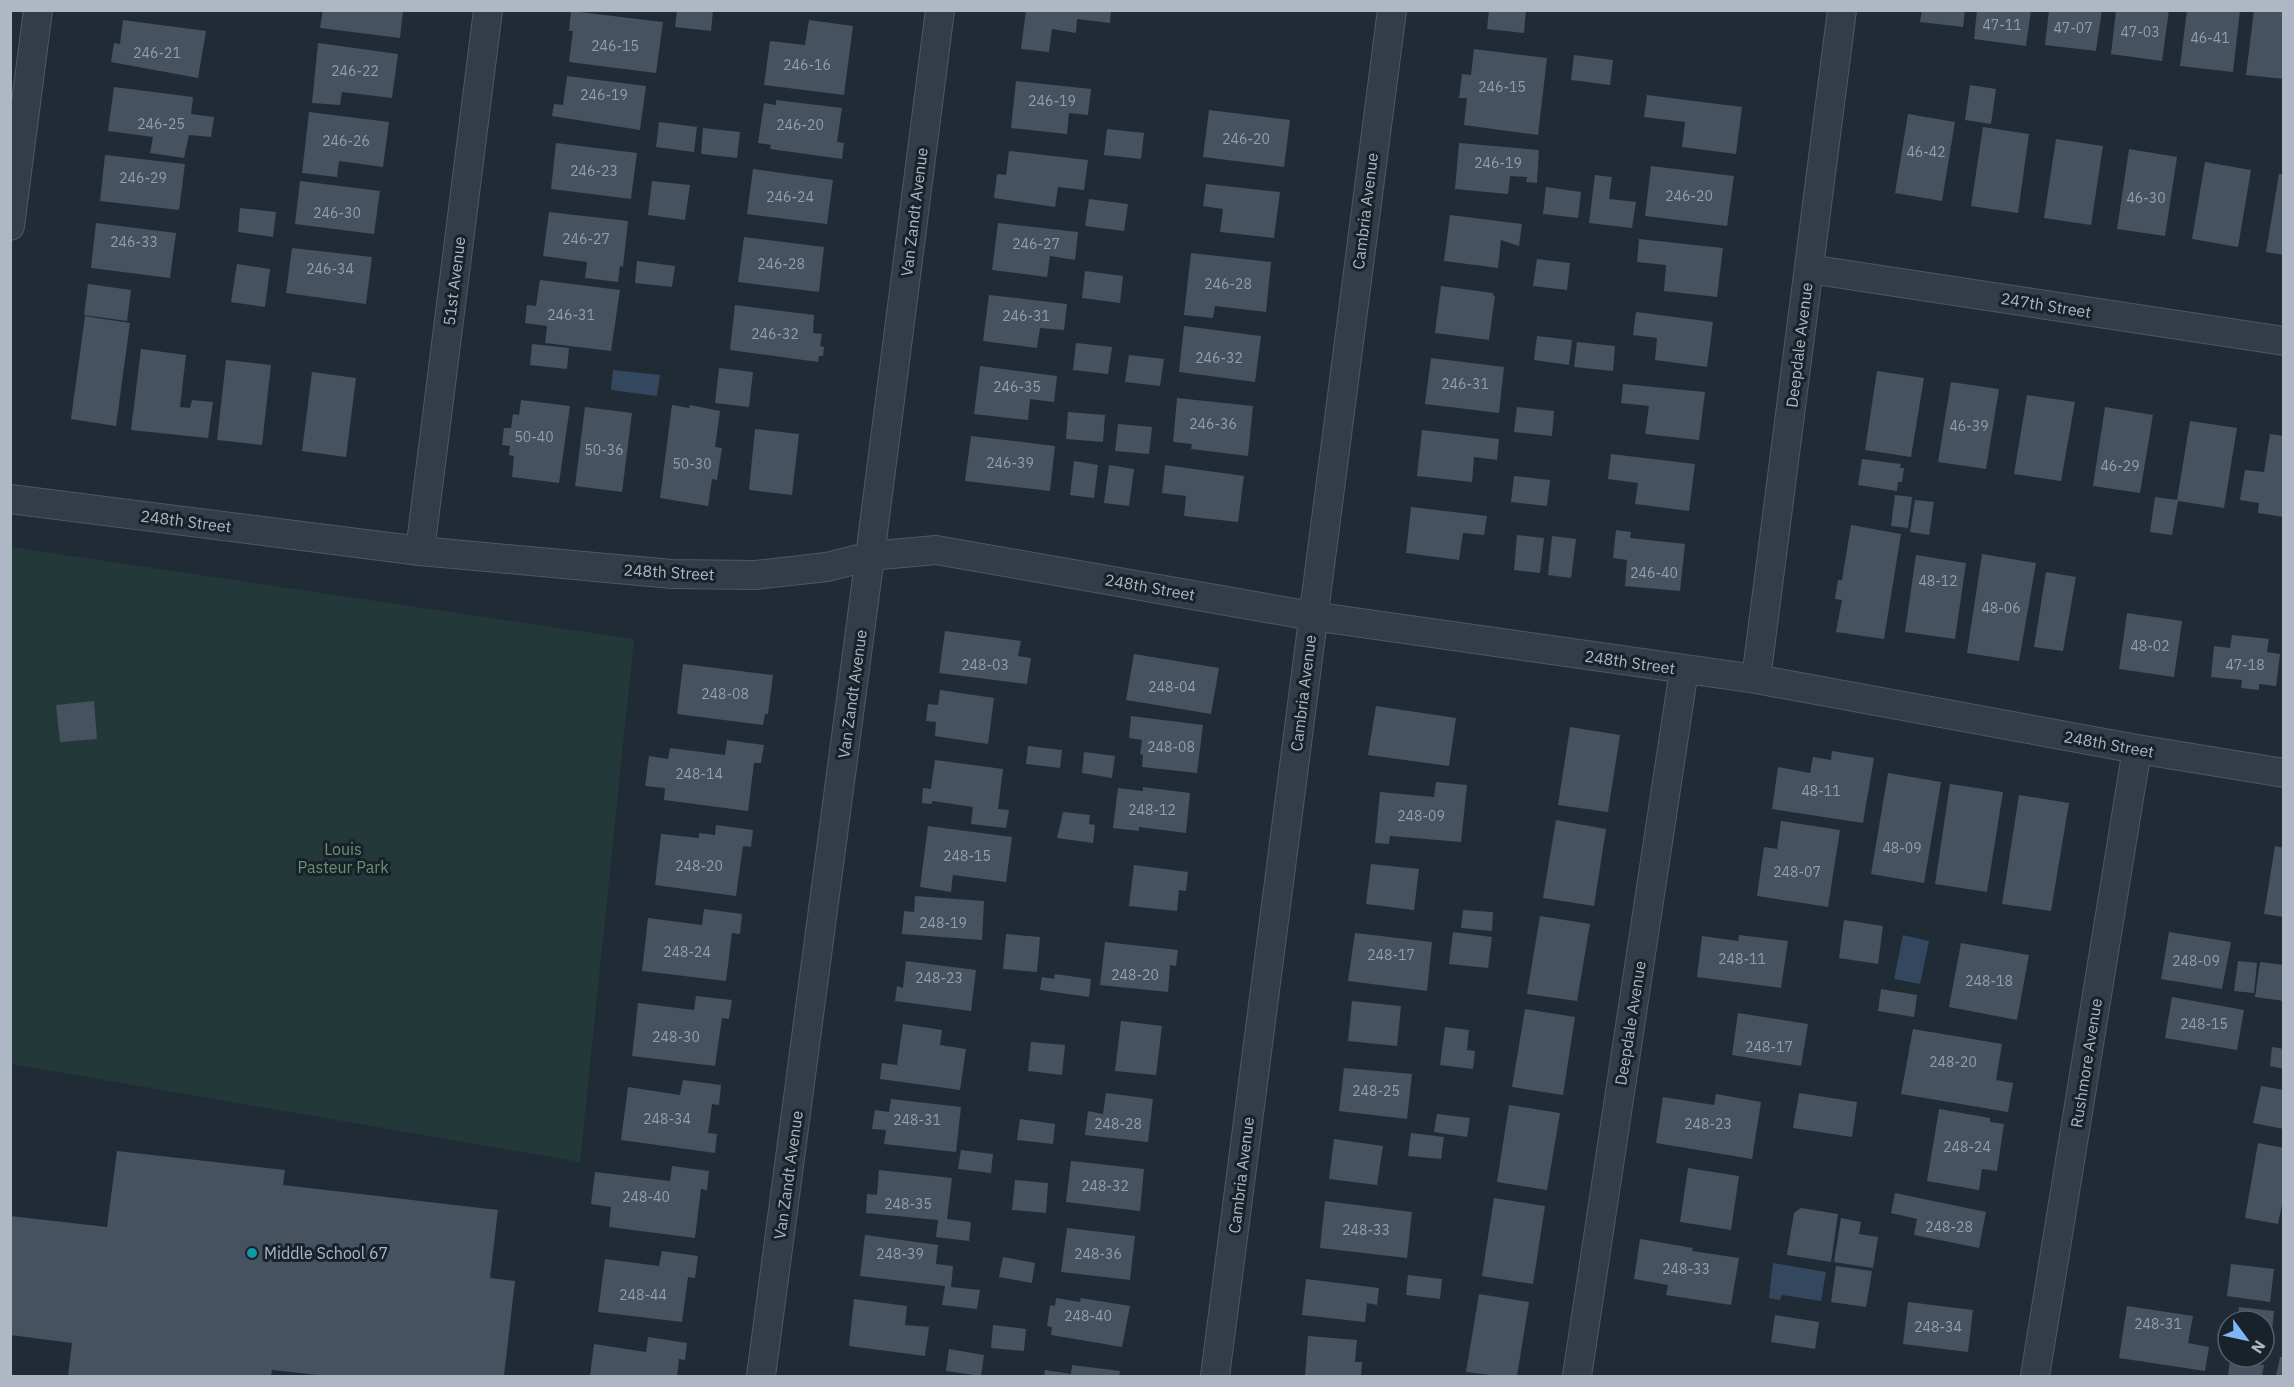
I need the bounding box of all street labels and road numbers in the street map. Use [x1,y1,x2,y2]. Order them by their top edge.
street label: Van Zandt Avenue [896,146,932,278]
street label: Cambria Avenue [1348,151,1382,270]
street label: 51st Avenue [439,235,469,327]
street label: Deepdale Avenue [1781,281,1817,409]
street label: 247th Street [1999,288,2093,322]
street label: 248th Street [140,506,232,536]
street label: 248th Street [623,560,715,584]
street label: 248th Street [1103,569,1197,605]
street label: Van Zandt Avenue [833,628,871,760]
street label: Cambria Avenue [1286,633,1320,752]
street label: 248th Street [1583,646,1677,678]
street label: 248th Street [2062,726,2156,762]
street label: Deepdale Avenue [1610,959,1650,1087]
street label: Rushmore Avenue [2066,997,2106,1129]
street label: Van Zandt Avenue [769,1109,807,1241]
street label: Cambria Avenue [1224,1115,1258,1234]

